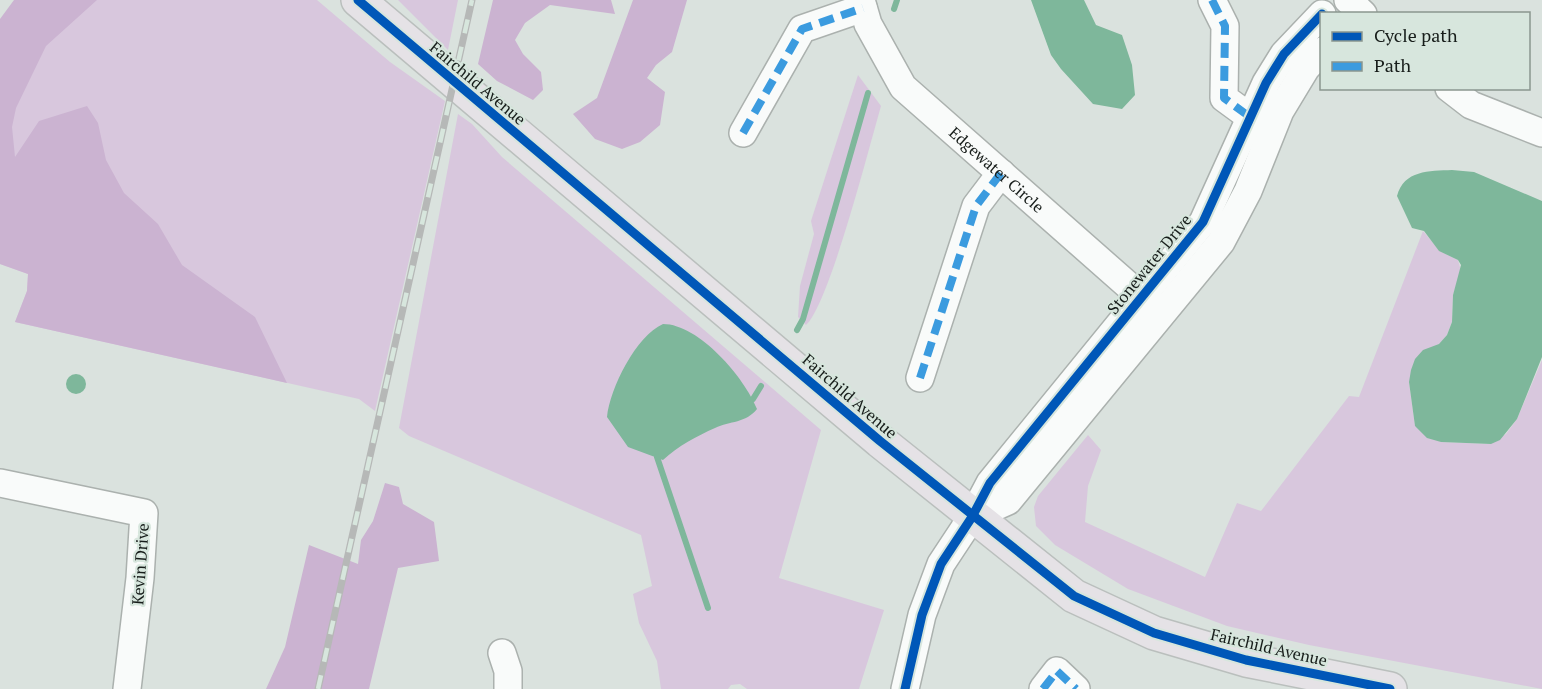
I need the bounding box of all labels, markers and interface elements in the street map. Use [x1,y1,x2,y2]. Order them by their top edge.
legend [1320,12,1530,90]
text: Cycle path [1374,23,1458,47]
street label: Fairchild Avenue [425,36,531,130]
text: Path [1374,53,1411,77]
street label: Edgewater Circle [944,122,1049,218]
street label: Stonewater Drive [1102,209,1196,319]
street label: Fairchild Avenue [798,349,902,443]
street label: Kevin Drive [126,522,154,606]
street label: Fairchild Avenue [1209,623,1329,671]

